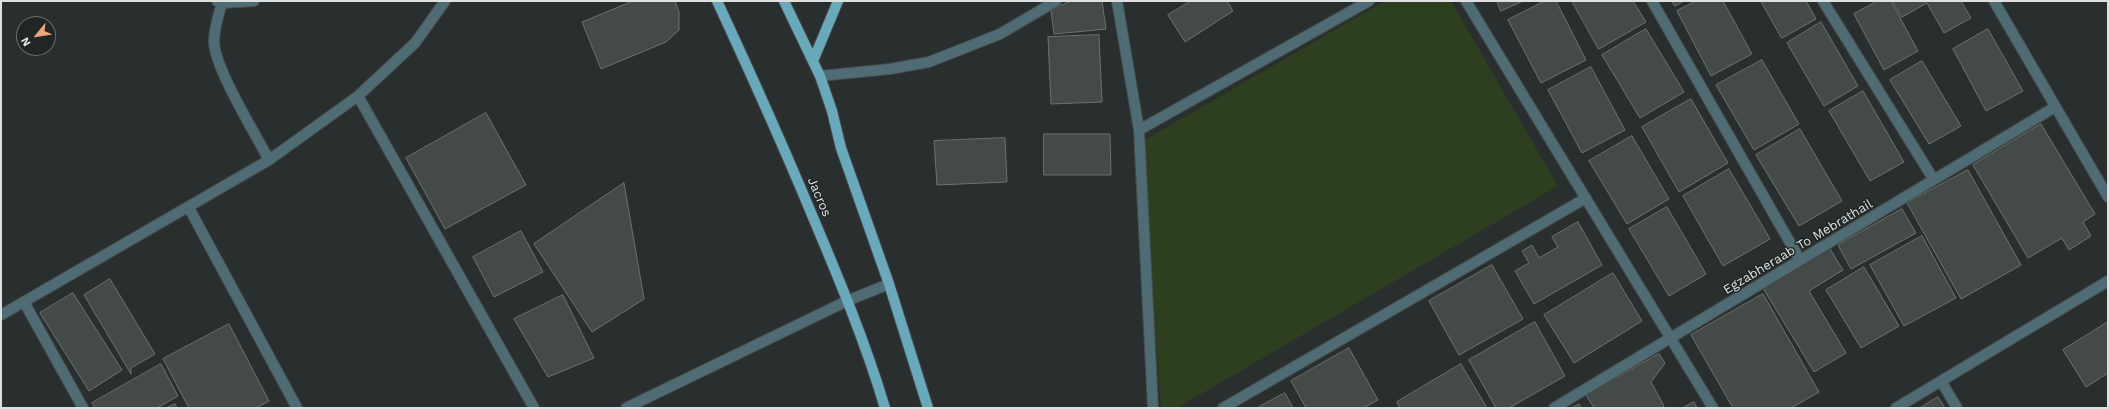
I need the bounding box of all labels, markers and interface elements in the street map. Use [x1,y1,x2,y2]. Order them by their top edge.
north arrow [16,16,56,56]
text: N [18,35,34,49]
street label: Jacros [804,175,834,219]
street label: Egzabheraab To Mebrathail [1721,196,1875,298]

